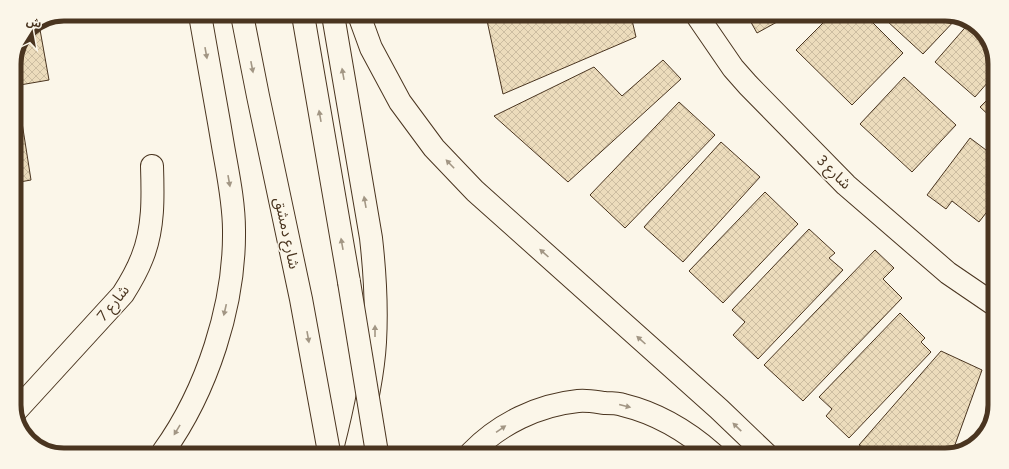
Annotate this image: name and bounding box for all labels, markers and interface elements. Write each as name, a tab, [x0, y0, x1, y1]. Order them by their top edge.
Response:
north arrow	[12, 12, 52, 52]
text: ش	[25, 15, 42, 30]
one-way arrow	[204, 47, 210, 59]
one-way arrow	[249, 61, 255, 73]
one-way arrow	[340, 68, 346, 80]
one-way arrow	[317, 110, 323, 122]
street label: شارع 3	[811, 151, 855, 195]
one-way arrow	[445, 159, 454, 169]
one-way arrow	[227, 175, 233, 187]
street label: شارع دمشق	[268, 196, 303, 271]
one-way arrow	[361, 196, 367, 208]
one-way arrow	[339, 238, 345, 250]
one-way arrow	[539, 248, 549, 258]
street label: شارع 7	[93, 281, 135, 326]
one-way arrow	[222, 304, 228, 316]
one-way arrow	[372, 324, 378, 337]
one-way arrow	[305, 331, 311, 343]
one-way arrow	[636, 336, 646, 345]
one-way arrow	[620, 403, 632, 409]
one-way arrow	[732, 422, 742, 432]
one-way arrow	[173, 424, 180, 436]
one-way arrow	[495, 425, 507, 432]

